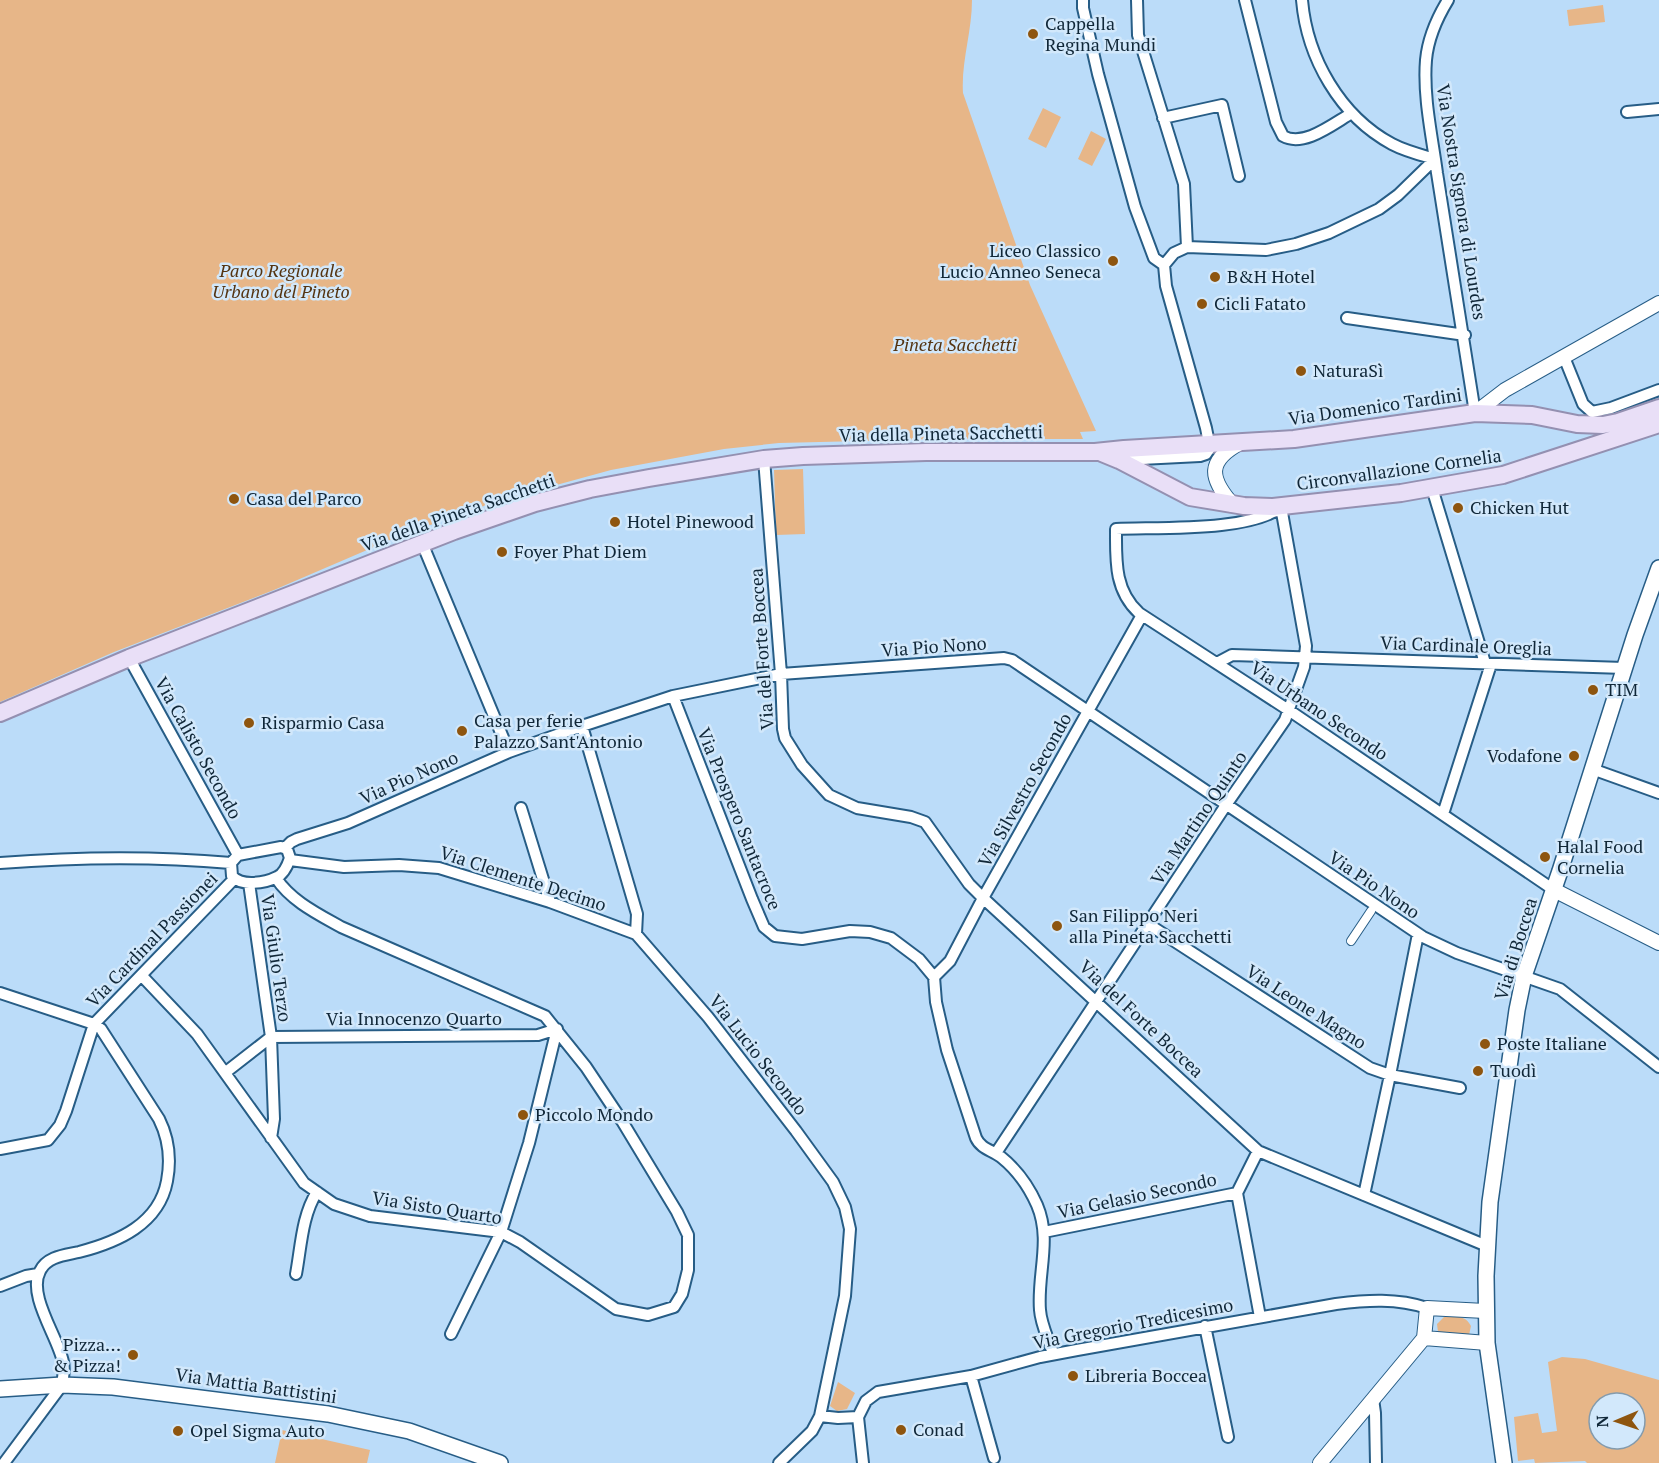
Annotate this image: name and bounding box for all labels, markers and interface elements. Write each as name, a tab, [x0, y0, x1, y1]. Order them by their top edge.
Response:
place label: Cappella Regina Mundi	[1045, 11, 1156, 56]
marker: Cappella Regina Mundi	[1026, 27, 1040, 41]
street label: Via Nostra Signora di Lourdes	[1431, 82, 1492, 321]
place label: Liceo Classico Lucio Anneo Seneca	[940, 238, 1101, 283]
marker: Liceo Classico Lucio Anneo Seneca	[1106, 254, 1120, 268]
park label: Parco Regionale Urbano del Pineto	[212, 258, 350, 303]
place label: B&H Hotel	[1227, 264, 1315, 288]
marker: B&H Hotel	[1208, 270, 1222, 284]
place label: Cicli Fatato	[1214, 291, 1306, 315]
marker: Cicli Fatato	[1195, 297, 1209, 311]
park label: Pineta Sacchetti	[892, 332, 1017, 356]
place label: NaturaSì	[1313, 358, 1383, 382]
marker: NaturaSì	[1294, 364, 1308, 378]
street label: Via Domenico Tardini	[1286, 382, 1463, 430]
street label: Via della Pineta Sacchetti	[839, 419, 1043, 447]
street label: Circonvallazione Cornelia	[1295, 443, 1503, 495]
street label: Via della Pineta Sacchetti	[357, 467, 558, 557]
place label: Casa del Parco	[246, 486, 362, 510]
marker: Casa del Parco	[227, 492, 241, 506]
place label: Chicken Hut	[1470, 495, 1570, 519]
marker: Chicken Hut	[1451, 501, 1465, 515]
place label: Hotel Pinewood	[627, 509, 754, 533]
marker: Hotel Pinewood	[608, 515, 622, 529]
place label: Foyer Phat Diem	[514, 539, 647, 563]
marker: Foyer Phat Diem	[495, 545, 509, 559]
street label: Via del Forte Boccea	[743, 567, 779, 731]
street label: Via Pio Nono	[880, 630, 987, 662]
street label: Via Cardinale Oreglia	[1380, 630, 1552, 660]
street label: Via Urbano Secondo	[1246, 655, 1393, 765]
street label: Via Calisto Secondo	[150, 672, 248, 823]
place label: TIM	[1605, 677, 1638, 701]
marker: TIM	[1586, 683, 1600, 697]
place label: Casa per ferie Palazzo Sant'Antonio	[474, 708, 643, 753]
street label: Via Silvestro Secondo	[972, 708, 1076, 871]
place label: Risparmio Casa	[261, 710, 385, 734]
marker: Risparmio Casa	[242, 716, 256, 730]
marker: Casa per ferie Palazzo Sant'Antonio	[455, 724, 469, 738]
street label: Via Prospero Santacroce	[692, 724, 788, 913]
place label: Vodafone	[1487, 743, 1562, 767]
street label: Via Pio Nono	[356, 745, 462, 809]
street label: Via Martino Quinto	[1145, 746, 1252, 889]
marker: Vodafone	[1567, 749, 1581, 763]
place label: Halal Food Cornelia	[1557, 834, 1643, 879]
street label: Via Clemente Decimo	[437, 840, 610, 916]
street label: Via Pio Nono	[1324, 845, 1425, 924]
marker: Halal Food Cornelia	[1538, 850, 1552, 864]
street label: Via Cardinal Passionei	[80, 866, 222, 1012]
street label: Via Giulio Terzo	[256, 892, 298, 1023]
street label: Via di Boccea	[1488, 894, 1542, 1003]
place label: San Filippo Neri alla Pineta Sacchetti	[1069, 903, 1232, 948]
marker: San Filippo Neri alla Pineta Sacchetti	[1050, 919, 1064, 933]
street label: Via del Forte Boccea	[1074, 954, 1209, 1082]
street label: Via Leone Magno	[1242, 958, 1371, 1054]
street label: Via Lucio Secondo	[704, 989, 813, 1120]
street label: Via Innocenzo Quarto	[326, 1006, 502, 1030]
place label: Poste Italiane	[1497, 1031, 1607, 1055]
marker: Poste Italiane	[1478, 1037, 1492, 1051]
place label: Tuodì	[1490, 1058, 1536, 1082]
marker: Tuodì	[1471, 1064, 1485, 1078]
place label: Piccolo Mondo	[535, 1102, 653, 1126]
marker: Piccolo Mondo	[516, 1108, 530, 1122]
street label: Via Gelasio Secondo	[1055, 1166, 1219, 1224]
street label: Via Sisto Quarto	[370, 1185, 504, 1229]
street label: Via Gregorio Tredicesimo	[1031, 1292, 1235, 1354]
place label: Pizza... & Pizza!	[53, 1332, 121, 1377]
marker: Pizza... & Pizza!	[126, 1348, 140, 1362]
street label: Via Mattia Battistini	[174, 1362, 339, 1408]
place label: Libreria Boccea	[1085, 1363, 1207, 1387]
marker: Libreria Boccea	[1066, 1369, 1080, 1383]
north arrow	[1587, 1391, 1647, 1451]
text: N	[1591, 1415, 1613, 1428]
place label: Conad	[913, 1417, 964, 1441]
place label: Opel Sigma Auto	[190, 1418, 325, 1442]
marker: Conad	[894, 1423, 908, 1437]
marker: Opel Sigma Auto	[171, 1424, 185, 1438]

